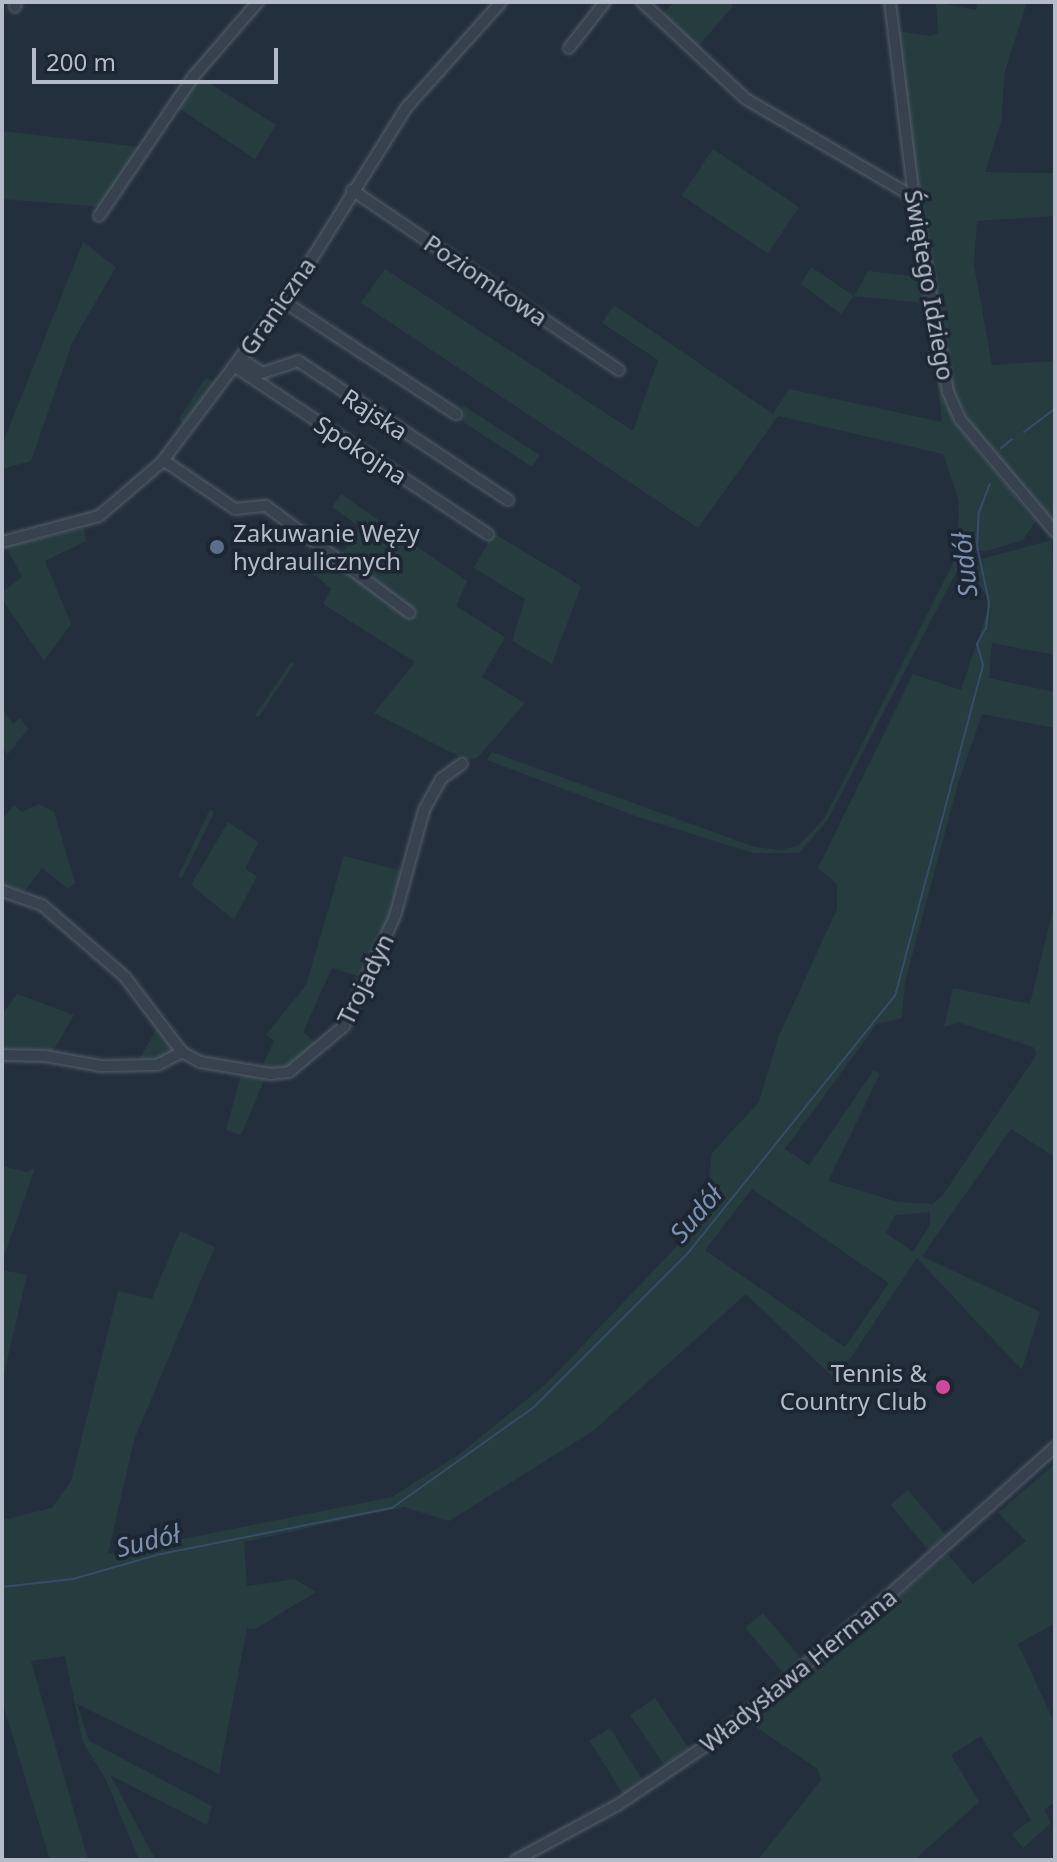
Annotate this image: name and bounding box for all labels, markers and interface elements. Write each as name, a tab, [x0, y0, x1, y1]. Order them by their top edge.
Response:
scale bar	[36, 32, 282, 82]
text: 200 m	[46, 45, 116, 78]
street label: Świętego Idziego	[899, 188, 961, 382]
street label: Poziomkowa	[419, 228, 553, 332]
street label: Graniczna	[233, 252, 321, 360]
street label: Rajska	[337, 382, 413, 446]
street label: Spokojna	[309, 410, 413, 490]
place label: Zakuwanie Węży hydraulicznych	[233, 519, 420, 575]
water label: Sudół	[946, 531, 984, 599]
marker: Zakuwanie Węży hydraulicznych	[208, 538, 226, 556]
street label: Trojadyn	[331, 929, 399, 1029]
water label: Sudół	[663, 1179, 729, 1249]
place label: Tennis & Country Club	[780, 1359, 927, 1415]
marker: Tennis & Country Club	[934, 1378, 952, 1396]
water label: Sudół	[113, 1518, 183, 1564]
street label: Władysława Hermana	[694, 1582, 902, 1758]

